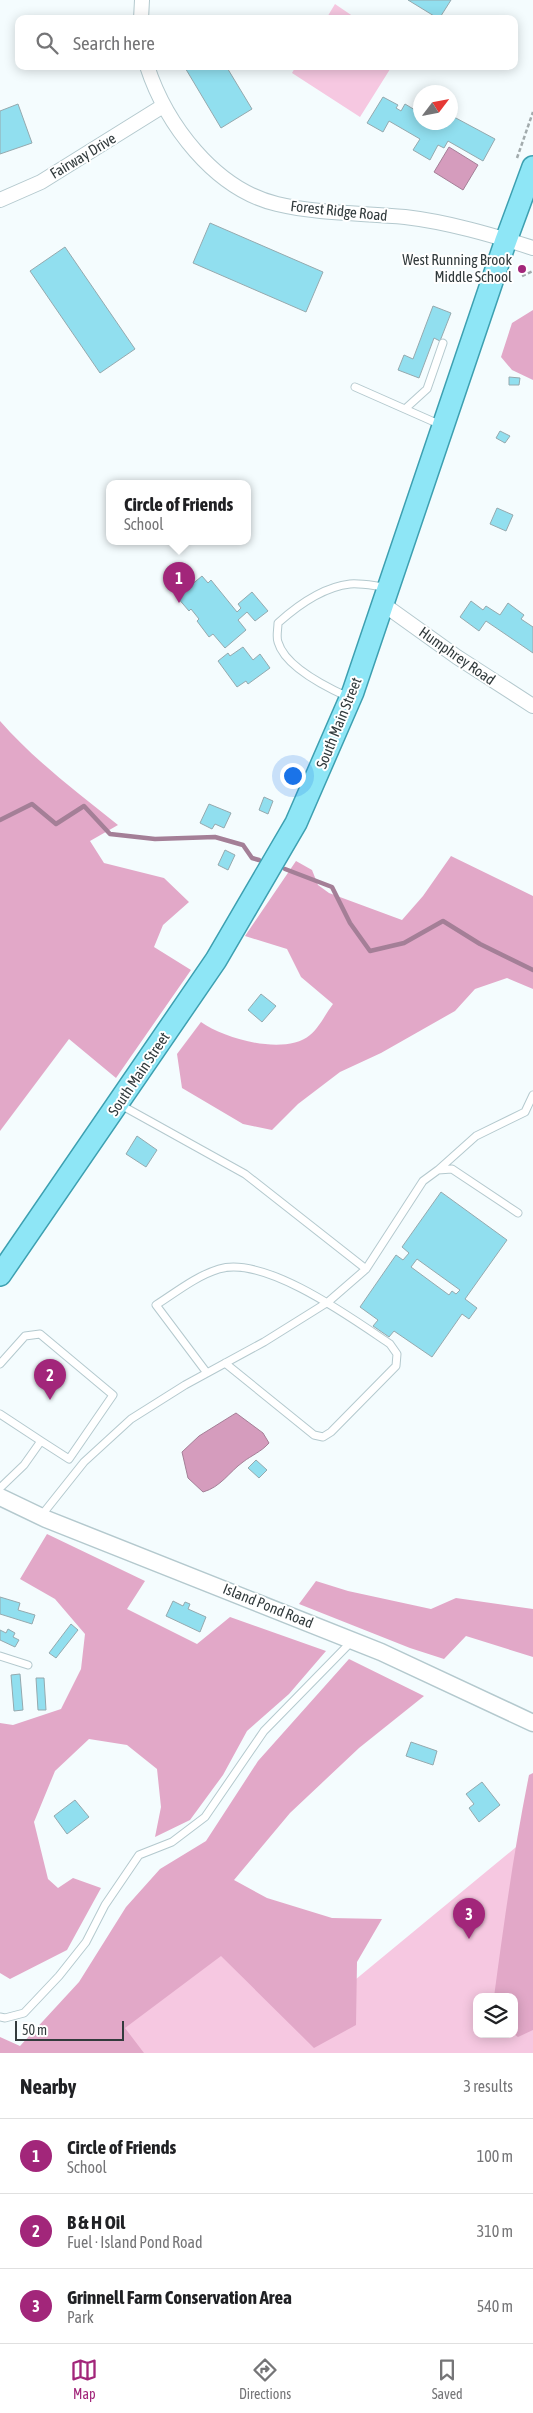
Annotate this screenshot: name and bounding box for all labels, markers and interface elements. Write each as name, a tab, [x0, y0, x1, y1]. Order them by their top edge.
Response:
search box	[15, 15, 518, 70]
icon: search	[33, 29, 61, 57]
text: Search here	[73, 32, 155, 54]
north arrow	[413, 85, 458, 130]
street label: Fairway Drive	[47, 129, 119, 182]
street label: Forest Ridge Road	[290, 197, 388, 224]
place label: West Running Brook Middle School	[402, 251, 512, 285]
marker: West Running Brook Middle School	[516, 263, 528, 275]
popup	[106, 480, 251, 545]
text: Circle of Friends	[124, 493, 233, 515]
text: School	[124, 515, 164, 533]
pin: 1	[163, 562, 195, 603]
street label: Humphrey Road	[416, 623, 499, 688]
street label: South Main Street	[312, 675, 365, 771]
your location	[280, 763, 306, 789]
street label: South Main Street	[104, 1029, 173, 1119]
pin: 2	[34, 1359, 66, 1400]
street label: Island Pond Road	[221, 1580, 316, 1631]
pin: 3	[453, 1898, 485, 1939]
map controls	[473, 1993, 518, 2038]
button: layers	[473, 1993, 518, 2038]
scale bar	[15, 2018, 124, 2041]
text: 50 m	[22, 2022, 47, 2038]
text: Nearby	[20, 2074, 76, 2098]
text: 3 results	[463, 2077, 513, 2095]
text: Circle of Friends	[67, 2136, 176, 2158]
text: 1	[32, 2147, 40, 2165]
text: 100 m	[477, 2147, 513, 2165]
text: School	[67, 2158, 107, 2176]
text: B & H Oil	[67, 2211, 125, 2233]
text: 2	[32, 2222, 40, 2240]
text: 310 m	[477, 2222, 513, 2240]
text: Fuel · Island Pond Road	[67, 2233, 203, 2251]
text: Grinnell Farm Conservation Area	[67, 2286, 292, 2308]
text: 3	[32, 2297, 40, 2315]
text: 540 m	[477, 2297, 513, 2315]
text: Park	[67, 2308, 94, 2326]
tab: Map	[70, 2356, 98, 2402]
tab: Directions	[239, 2356, 291, 2402]
tab: Saved	[432, 2356, 463, 2402]

